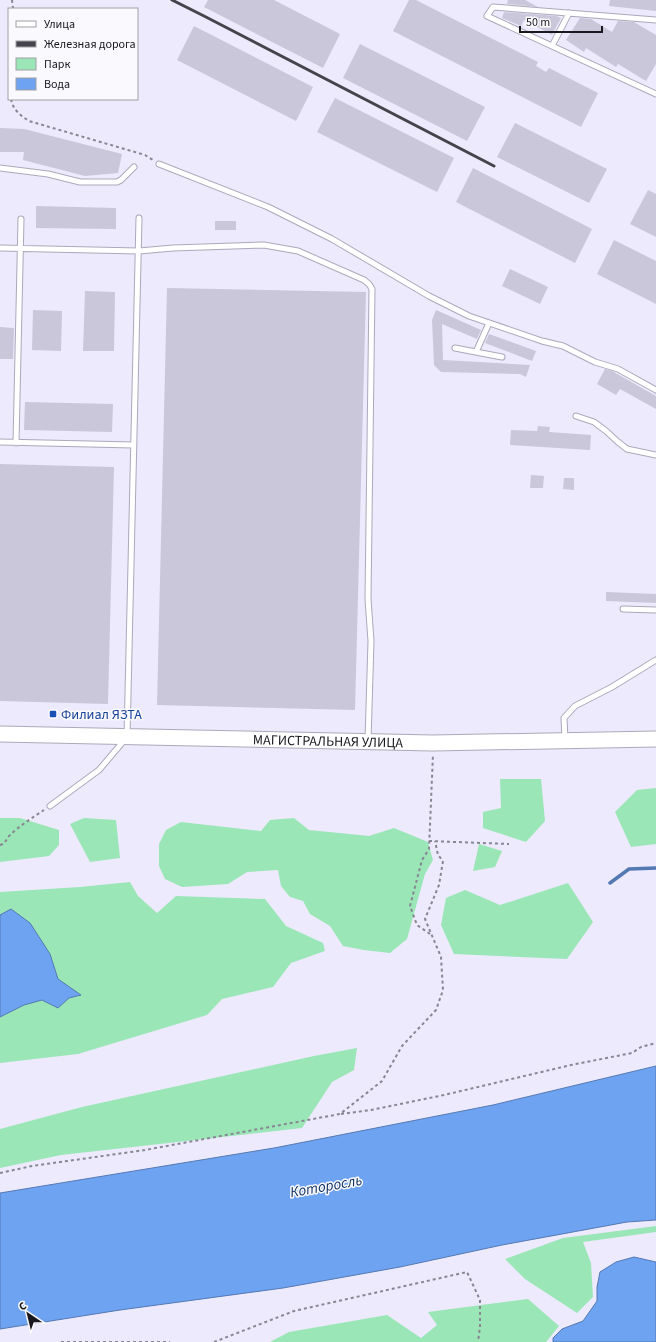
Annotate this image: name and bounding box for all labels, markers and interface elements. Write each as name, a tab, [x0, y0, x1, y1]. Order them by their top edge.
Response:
legend	[8, 8, 138, 100]
scale bar	[520, 8, 602, 34]
text: 50 m	[526, 14, 550, 31]
text: Улица	[44, 16, 75, 33]
text: Железная дорога	[44, 36, 136, 53]
text: Парк	[44, 56, 70, 73]
text: Вода	[44, 76, 70, 93]
place label: Филиал ЯЗТА	[61, 705, 142, 725]
marker: Филиал ЯЗТА	[48, 709, 58, 719]
street label: МАГИСТРАЛЬНАЯ УЛИЦА	[253, 730, 403, 753]
water label: Которосль	[288, 1170, 364, 1203]
north arrow	[8, 1294, 48, 1334]
text: С	[16, 1298, 30, 1314]

